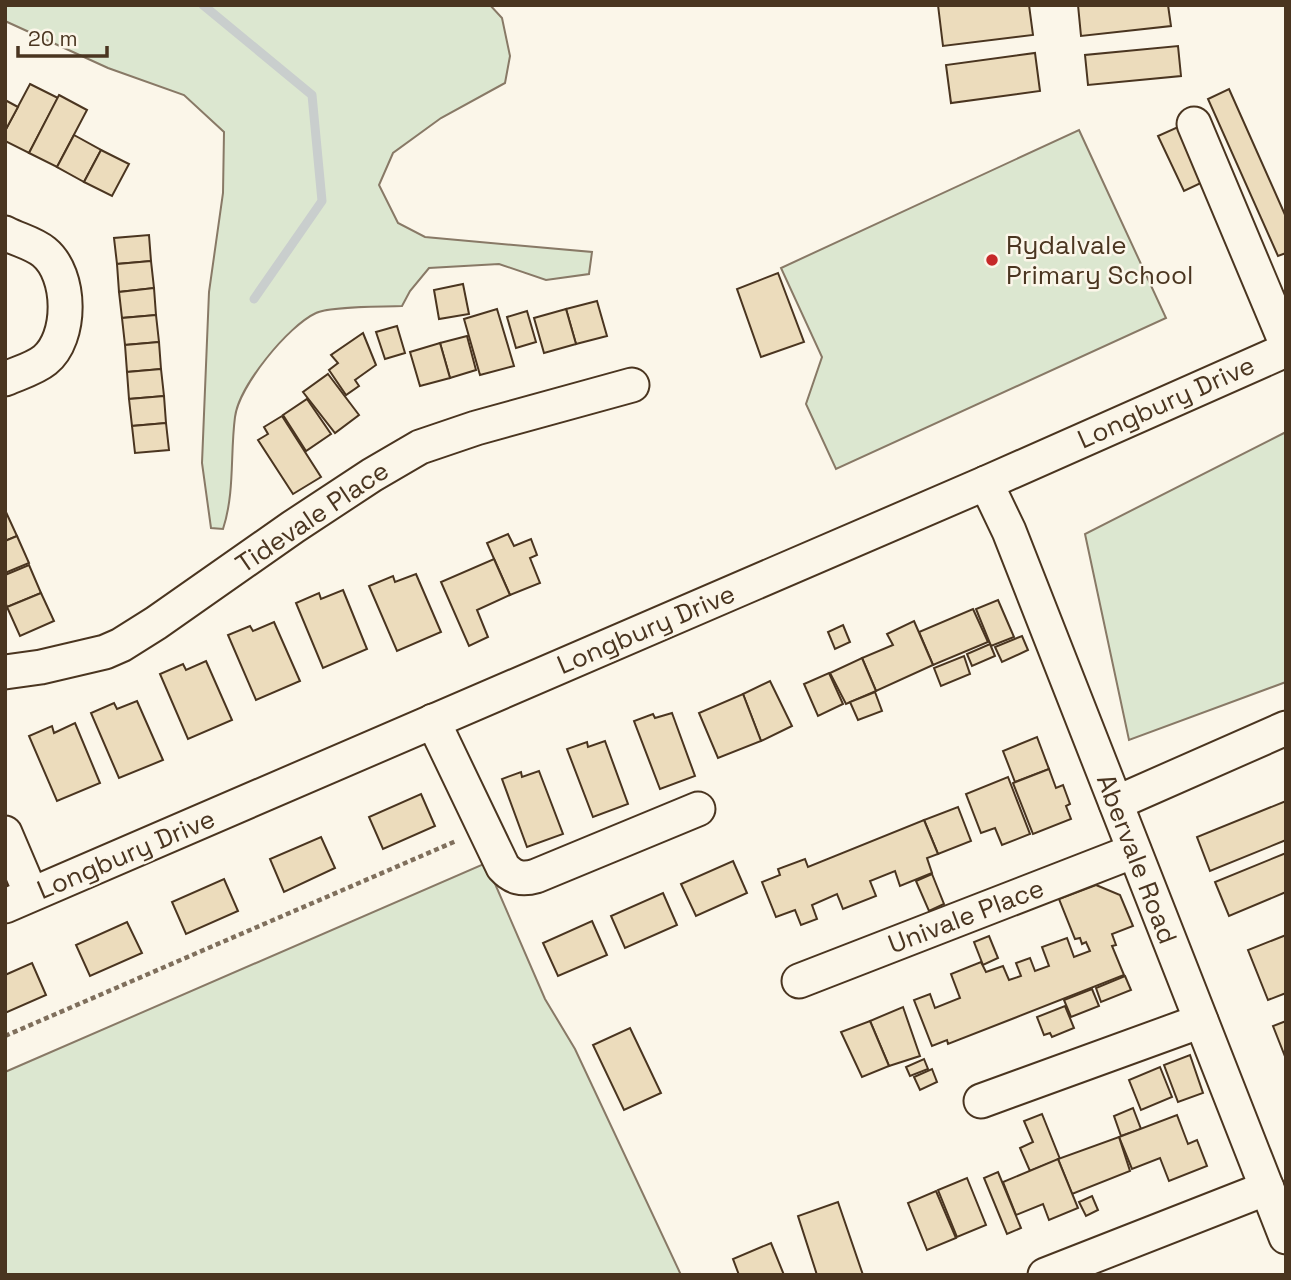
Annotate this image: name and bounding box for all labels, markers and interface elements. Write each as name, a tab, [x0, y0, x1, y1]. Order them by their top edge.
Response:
scale bar	[18, 14, 107, 58]
text: 20 m	[28, 25, 78, 52]
place label: Rydalvale Primary School	[1006, 228, 1193, 292]
marker: Rydalvale Primary School	[984, 252, 1000, 268]
street label: Longbury Drive	[1072, 348, 1260, 456]
street label: Tidevale Place	[229, 453, 395, 581]
street label: Longbury Drive	[552, 576, 740, 682]
street label: Abervale Road	[1089, 769, 1185, 949]
street label: Longbury Drive	[32, 801, 220, 907]
street label: Univale Place	[883, 871, 1049, 961]

